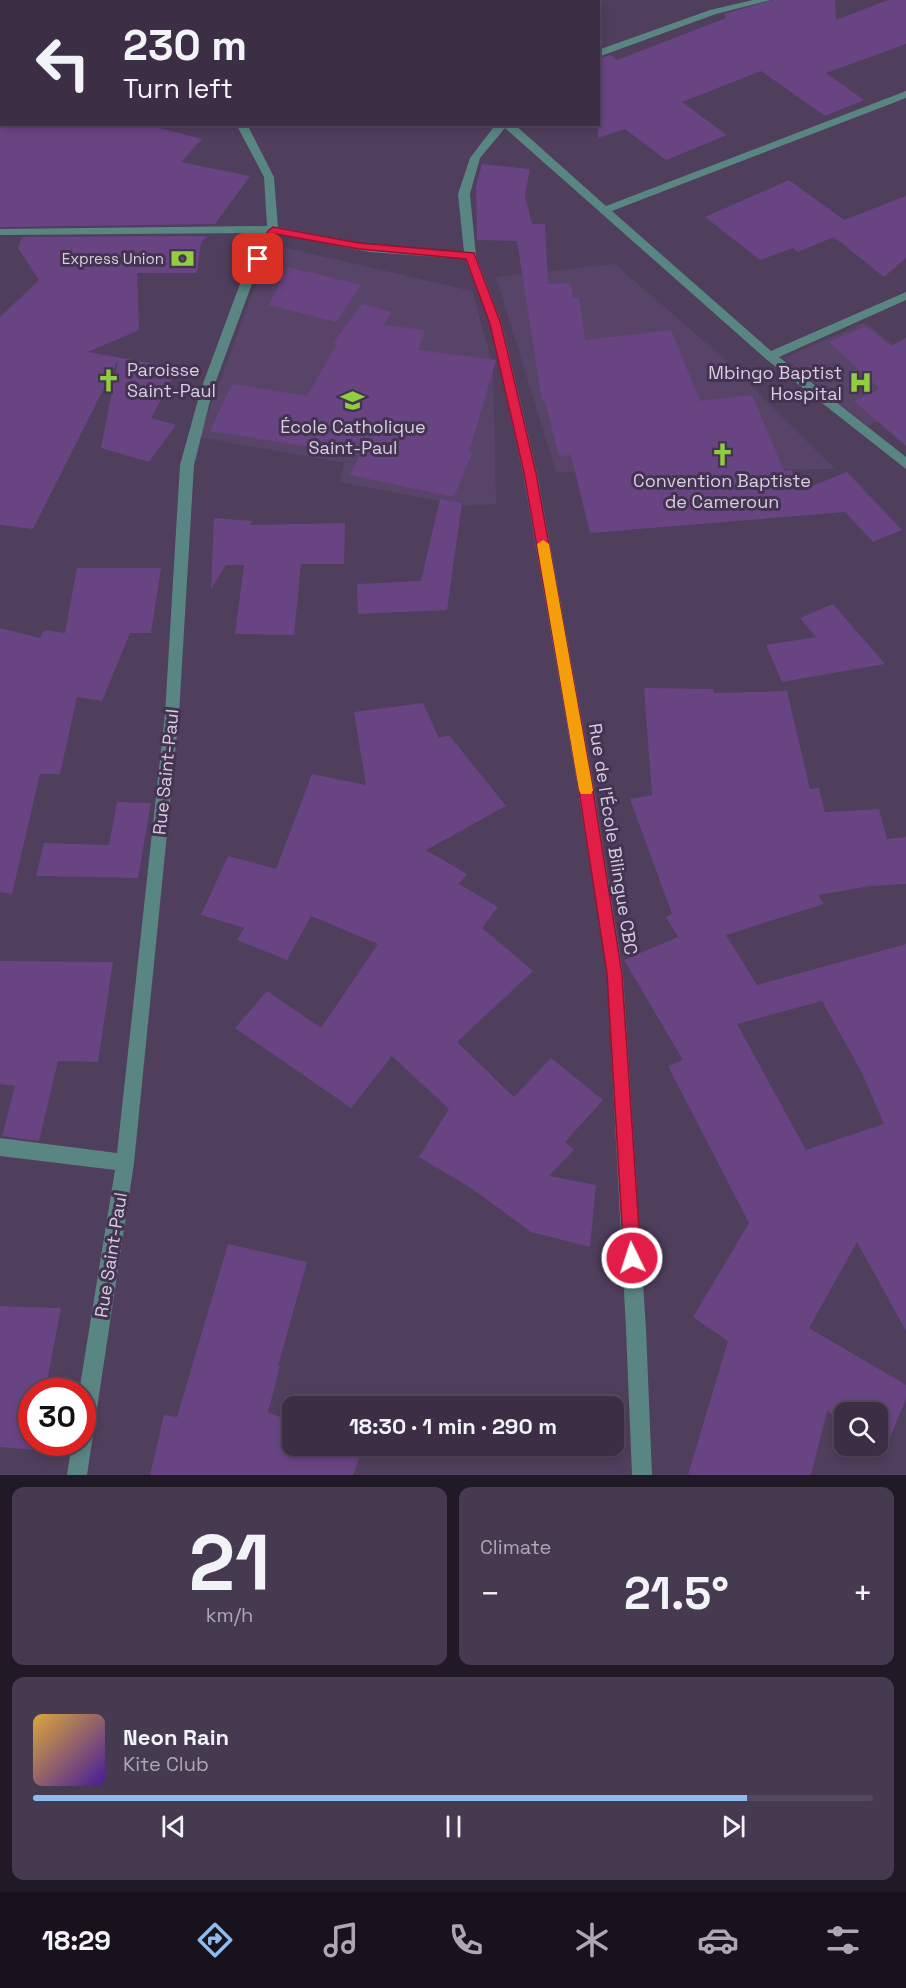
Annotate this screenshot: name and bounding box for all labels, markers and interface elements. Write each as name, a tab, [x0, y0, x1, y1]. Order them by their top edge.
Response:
text: 230 m	[123, 19, 247, 72]
icon: left	[24, 24, 102, 102]
text: Turn left	[123, 71, 233, 106]
pin	[232, 233, 283, 284]
icon: arrive	[241, 242, 274, 275]
bank icon: Express Union	[169, 246, 195, 272]
place label: Express Union	[62, 249, 164, 268]
place label: Paroisse Saint-Paul	[127, 358, 216, 402]
place label: Mbingo Baptist Hospital	[708, 361, 842, 405]
church icon: Paroisse Saint-Paul	[96, 367, 122, 393]
hospital icon: Mbingo Baptist Hospital	[847, 370, 873, 396]
school or university icon: École Catholique Saint-Paul	[340, 388, 366, 414]
place label: École Catholique Saint-Paul	[280, 415, 426, 459]
church icon: Convention Baptiste de Cameroun	[709, 442, 735, 468]
place label: Convention Baptiste de Cameroun	[633, 469, 811, 513]
street label: Rue Saint-Paul	[147, 708, 184, 836]
street label: Rue de l'École Bilingue CBC	[584, 721, 643, 956]
street label: Rue Saint-Paul	[89, 1191, 132, 1319]
position arrow	[600, 1226, 664, 1290]
speed limit sign: 30	[18, 1378, 96, 1456]
map controls	[834, 1402, 888, 1456]
button: search	[834, 1402, 888, 1456]
text: 18:30 · 1 min · 290 m	[349, 1412, 557, 1440]
text: 21	[189, 1513, 270, 1613]
text: Climate	[480, 1534, 551, 1560]
text: 21.5°	[624, 1565, 729, 1622]
text: −	[480, 1573, 500, 1615]
text: +	[853, 1573, 873, 1615]
text: km/h	[206, 1602, 253, 1628]
text: Neon Rain	[123, 1723, 229, 1751]
text: Kite Club	[123, 1751, 209, 1777]
icon: previous	[157, 1810, 190, 1843]
icon: pause	[437, 1810, 470, 1843]
icon: next	[717, 1810, 750, 1843]
icon: directions	[194, 1919, 236, 1961]
icon: music	[320, 1919, 362, 1961]
icon: phone	[445, 1919, 487, 1961]
icon: climate	[571, 1919, 613, 1961]
icon: car	[697, 1919, 739, 1961]
icon: filters	[822, 1919, 864, 1961]
text: 18:29	[42, 1923, 111, 1958]

